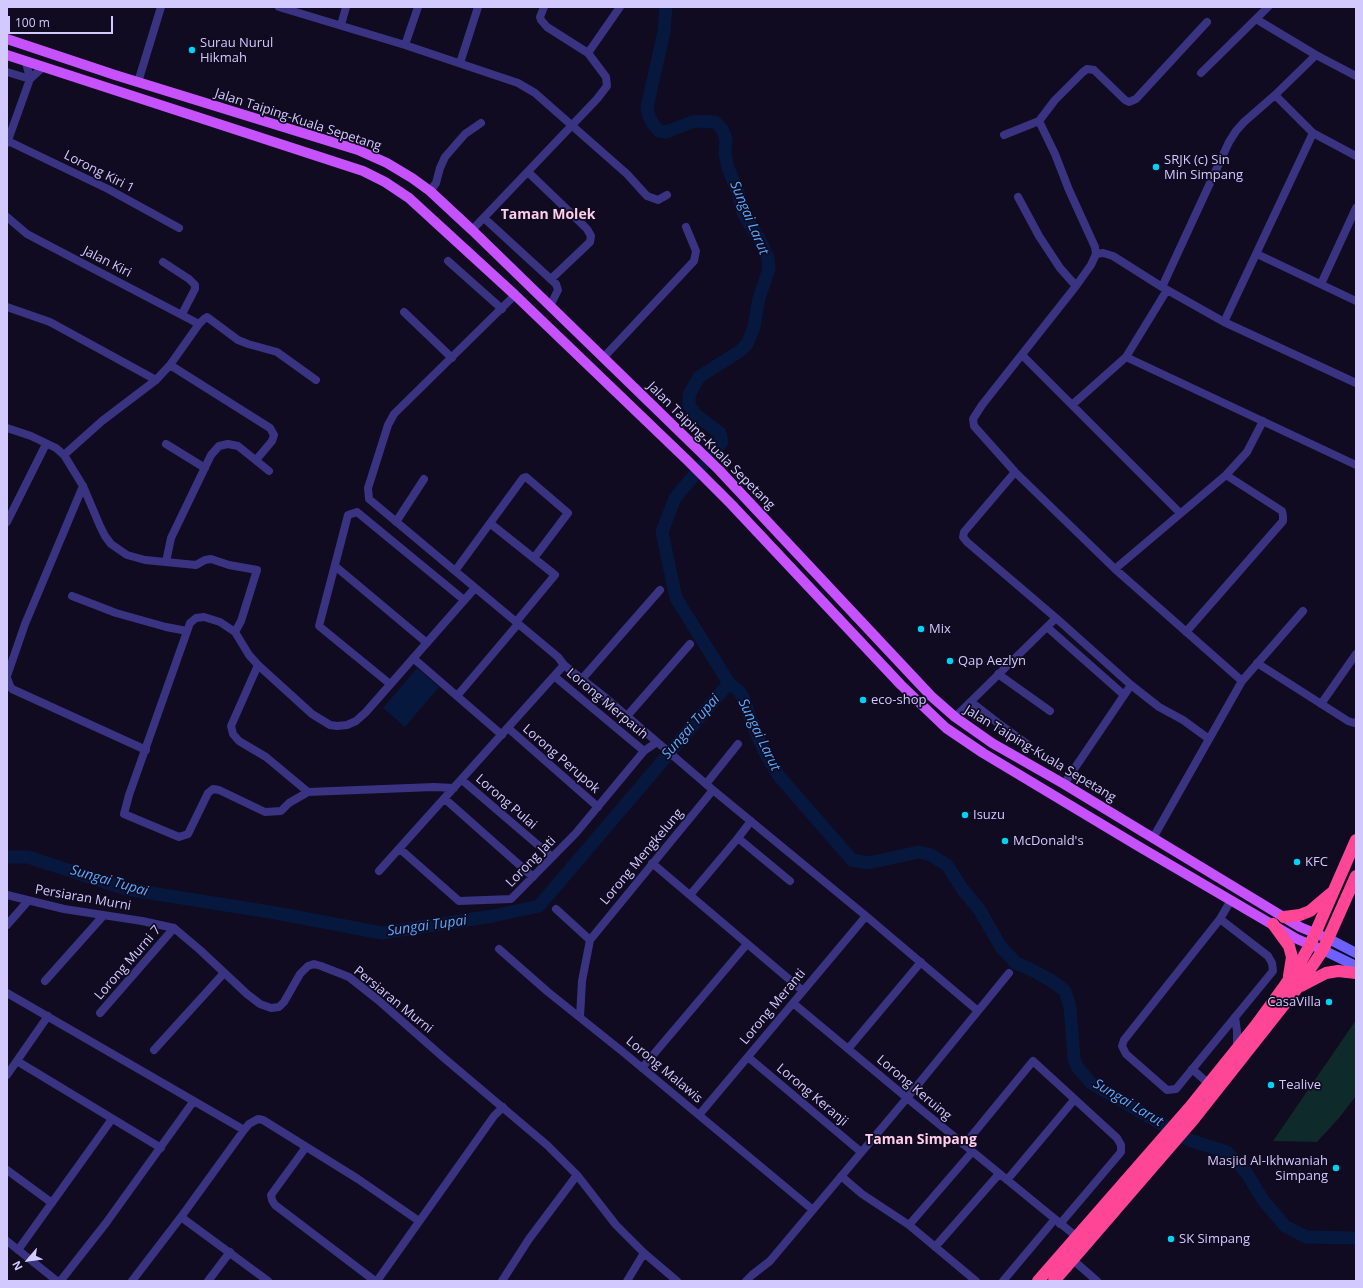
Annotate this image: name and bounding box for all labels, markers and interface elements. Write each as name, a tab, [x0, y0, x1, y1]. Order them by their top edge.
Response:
scale bar	[10, 8, 115, 34]
text: 100 m	[15, 14, 50, 31]
place label: Surau Nurul Hikmah	[200, 35, 273, 66]
marker: Surau Nurul Hikmah	[187, 45, 197, 55]
street label: Jalan Taiping-Kuala Sepetang	[213, 86, 383, 154]
street label: Lorong Kiri 1	[61, 148, 137, 196]
place label: SRJK (c) Sin Min Simpang	[1164, 152, 1243, 183]
marker: SRJK (c) Sin Min Simpang	[1151, 162, 1161, 172]
water label: Sungai Larut	[726, 179, 772, 257]
district label: Taman Molek	[501, 207, 595, 223]
street label: Jalan Kiri	[80, 243, 134, 281]
street label: Jalan Taiping-Kuala Sepetang	[644, 379, 778, 513]
place label: Mix	[929, 621, 951, 637]
marker: Mix	[916, 624, 926, 634]
place label: Qap Aezlyn	[958, 653, 1026, 669]
marker: Qap Aezlyn	[945, 656, 955, 666]
street label: Lorong Merpauh	[563, 665, 651, 743]
water label: Sungai Tupai	[658, 691, 724, 763]
place label: eco-shop	[871, 692, 926, 708]
marker: eco-shop	[858, 695, 868, 705]
water label: Sungai Larut	[734, 696, 784, 774]
street label: Jalan Taiping-Kuala Sepetang	[961, 702, 1119, 806]
street label: Lorong Perupok	[519, 721, 603, 797]
street label: Lorong Pulai	[472, 771, 540, 833]
street label: Lorong Mengkelung	[597, 806, 687, 908]
place label: Isuzu	[973, 807, 1005, 823]
marker: Isuzu	[960, 810, 970, 820]
street label: Lorong Jati	[503, 833, 559, 891]
place label: McDonald's	[1013, 833, 1084, 849]
marker: McDonald's	[1000, 836, 1010, 846]
place label: KFC	[1305, 854, 1328, 870]
marker: KFC	[1292, 857, 1302, 867]
water label: Sungai Tupai	[68, 862, 150, 900]
street label: Persiaran Murni	[34, 882, 132, 914]
water label: Sungai Tupai	[386, 912, 468, 940]
street label: Lorong Murni 7	[92, 923, 164, 1003]
street label: Persiaran Murni	[350, 963, 436, 1037]
street label: Lorong Meranti	[737, 966, 809, 1048]
place label: CasaVilla	[1267, 994, 1321, 1010]
marker: CasaVilla	[1324, 997, 1334, 1007]
street label: Lorong Malawis	[623, 1033, 705, 1107]
street label: Lorong Keruing	[873, 1052, 955, 1124]
street label: Lorong Keranji	[773, 1061, 851, 1129]
water label: Sungai Larut	[1090, 1076, 1166, 1130]
place label: Tealive	[1279, 1077, 1321, 1093]
marker: Tealive	[1266, 1080, 1276, 1090]
district label: Taman Simpang	[865, 1132, 977, 1148]
place label: Masjid Al-Ikhwaniah Simpang	[1207, 1153, 1328, 1184]
marker: Masjid Al-Ikhwaniah Simpang	[1331, 1163, 1341, 1173]
place label: SK Simpang	[1179, 1231, 1250, 1247]
marker: SK Simpang	[1166, 1234, 1176, 1244]
north arrow	[8, 1240, 48, 1280]
text: N	[8, 1258, 26, 1273]

